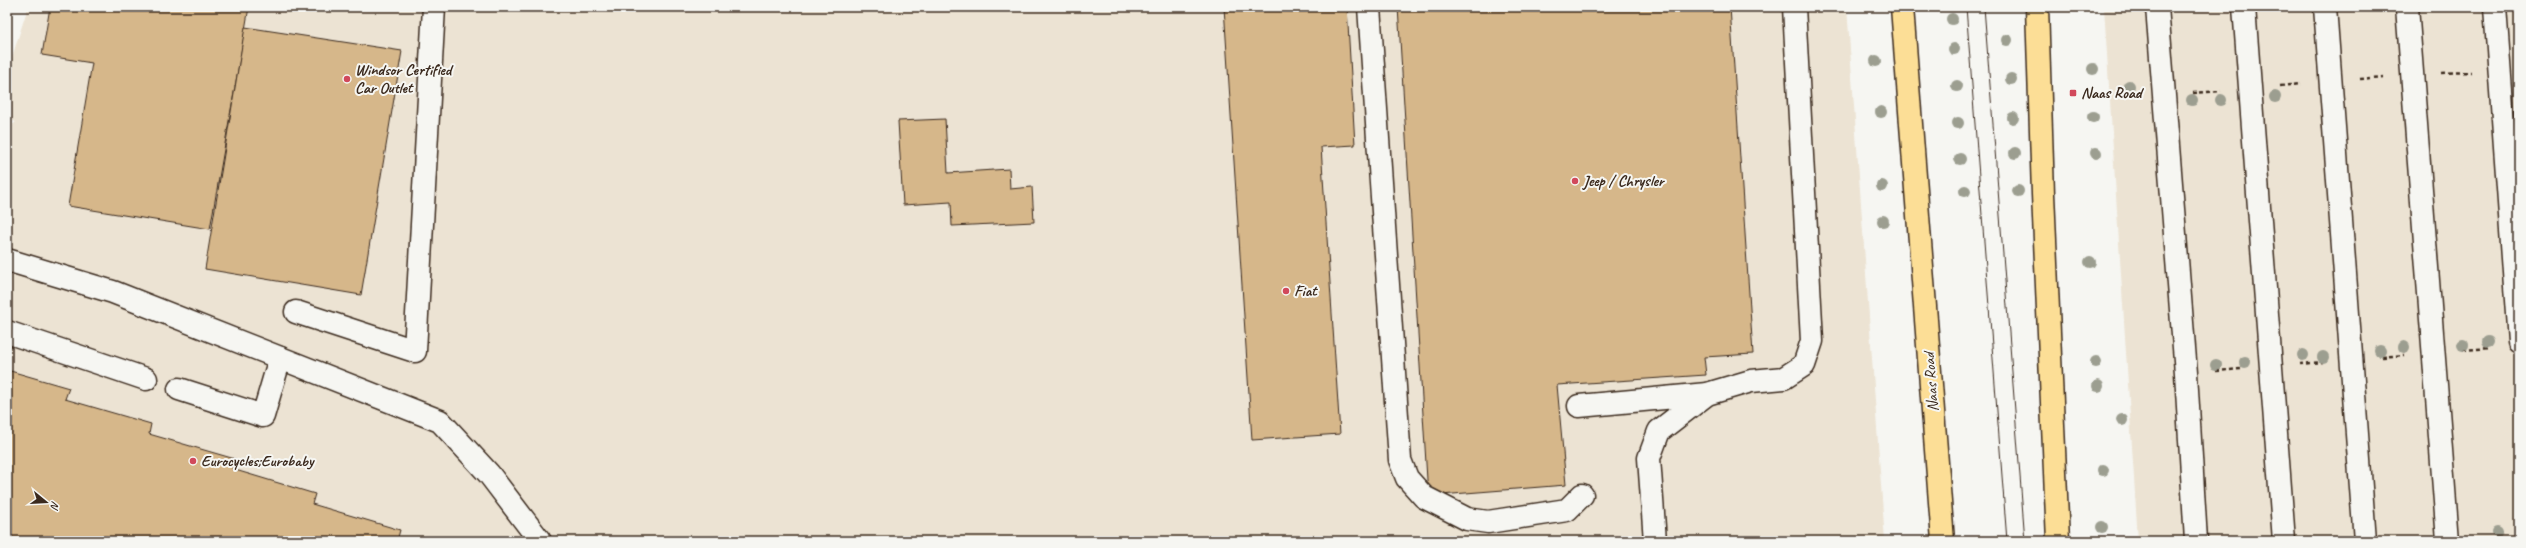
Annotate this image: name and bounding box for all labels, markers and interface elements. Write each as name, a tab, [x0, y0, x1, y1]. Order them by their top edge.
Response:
place label: Windsor Certified Car Outlet	[355, 60, 454, 98]
marker: Windsor Certified Car Outlet	[342, 74, 352, 84]
place label: Naas Road	[2081, 83, 2144, 103]
marker: Naas Road	[2068, 88, 2078, 98]
place label: Jeep / Chrysler	[1582, 171, 1666, 191]
marker: Jeep / Chrysler	[1570, 176, 1580, 186]
place label: Fiat	[1294, 281, 1318, 301]
marker: Fiat	[1281, 286, 1291, 296]
street label: Naas Road	[1919, 349, 1943, 412]
place label: Eurocycles;Eurobaby	[201, 451, 315, 471]
marker: Eurocycles;Eurobaby	[188, 456, 198, 466]
north arrow	[26, 482, 66, 522]
text: N	[47, 500, 63, 513]

